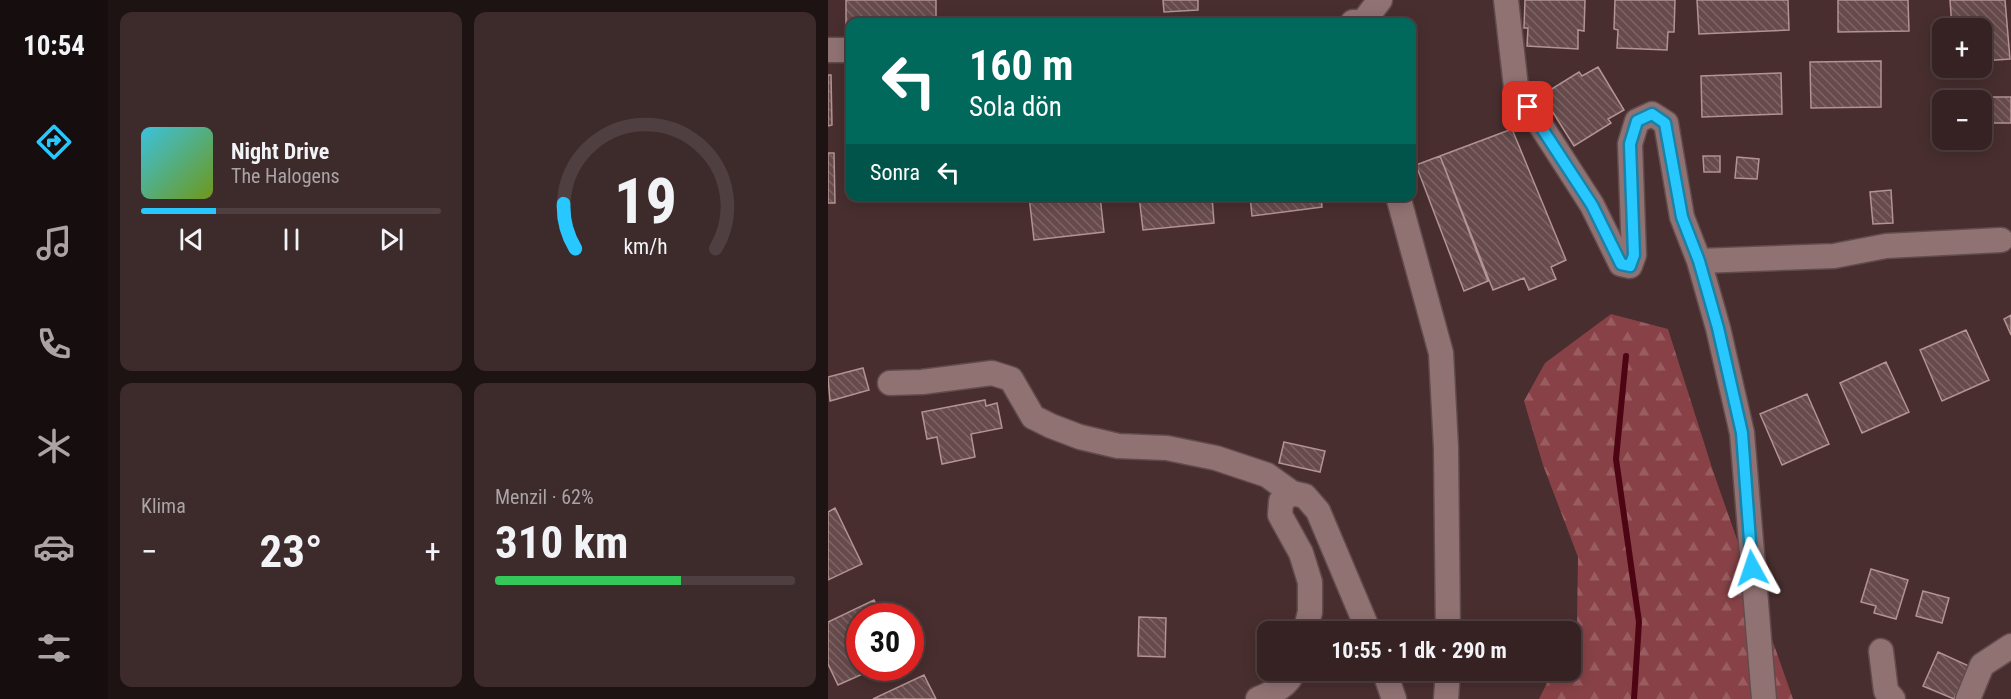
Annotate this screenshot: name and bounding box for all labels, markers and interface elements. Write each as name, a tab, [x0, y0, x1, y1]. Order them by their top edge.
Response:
map controls	[1932, 18, 1992, 150]
button: +	[1932, 18, 1992, 78]
text: 10:54	[23, 30, 85, 62]
text: 160 m	[969, 41, 1074, 90]
icon: left	[870, 42, 948, 120]
pin	[1502, 81, 1553, 132]
icon: arrive	[1511, 90, 1544, 123]
button: −	[1932, 90, 1992, 150]
text: Sola dön	[969, 91, 1062, 123]
icon: directions	[33, 121, 75, 163]
text: Night Drive	[231, 139, 329, 164]
icon: left	[932, 156, 965, 189]
text: Sonra	[870, 160, 920, 185]
text: The Halogens	[231, 164, 340, 188]
text: 19	[613, 165, 677, 238]
icon: music	[33, 222, 75, 264]
icon: previous	[175, 223, 208, 256]
icon: pause	[275, 223, 308, 256]
icon: next	[375, 223, 408, 256]
text: km/h	[623, 234, 667, 259]
icon: phone	[33, 323, 75, 365]
icon: climate	[33, 425, 75, 467]
text: Menzil · 62%	[495, 485, 594, 509]
text: Klima	[141, 494, 186, 518]
text: 310 km	[495, 516, 628, 569]
text: 23°	[260, 525, 323, 578]
icon: car	[33, 526, 75, 568]
text: −	[141, 532, 158, 571]
text: +	[425, 532, 441, 571]
position arrow	[1720, 536, 1784, 600]
speed limit sign: 30	[846, 603, 924, 681]
icon: filters	[33, 627, 75, 669]
text: 10:55 · 1 dk · 290 m	[1331, 638, 1507, 663]

